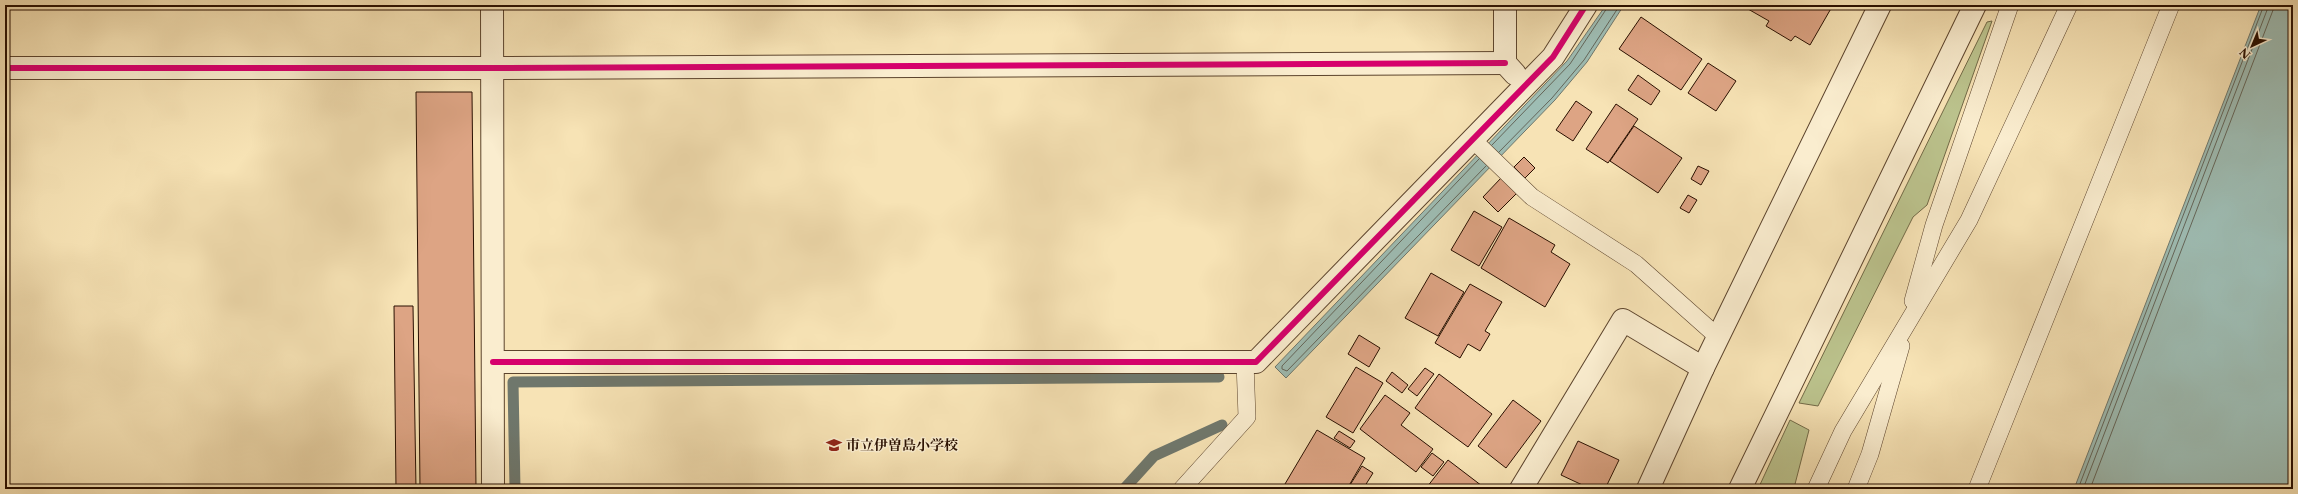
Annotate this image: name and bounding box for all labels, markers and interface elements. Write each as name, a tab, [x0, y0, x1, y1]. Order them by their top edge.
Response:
north arrow	[2232, 26, 2272, 66]
text: N	[2236, 45, 2253, 62]
school or university icon: 市立伊曽島小学校	[825, 436, 843, 454]
place label: 市立伊曽島小学校	[846, 436, 958, 454]

